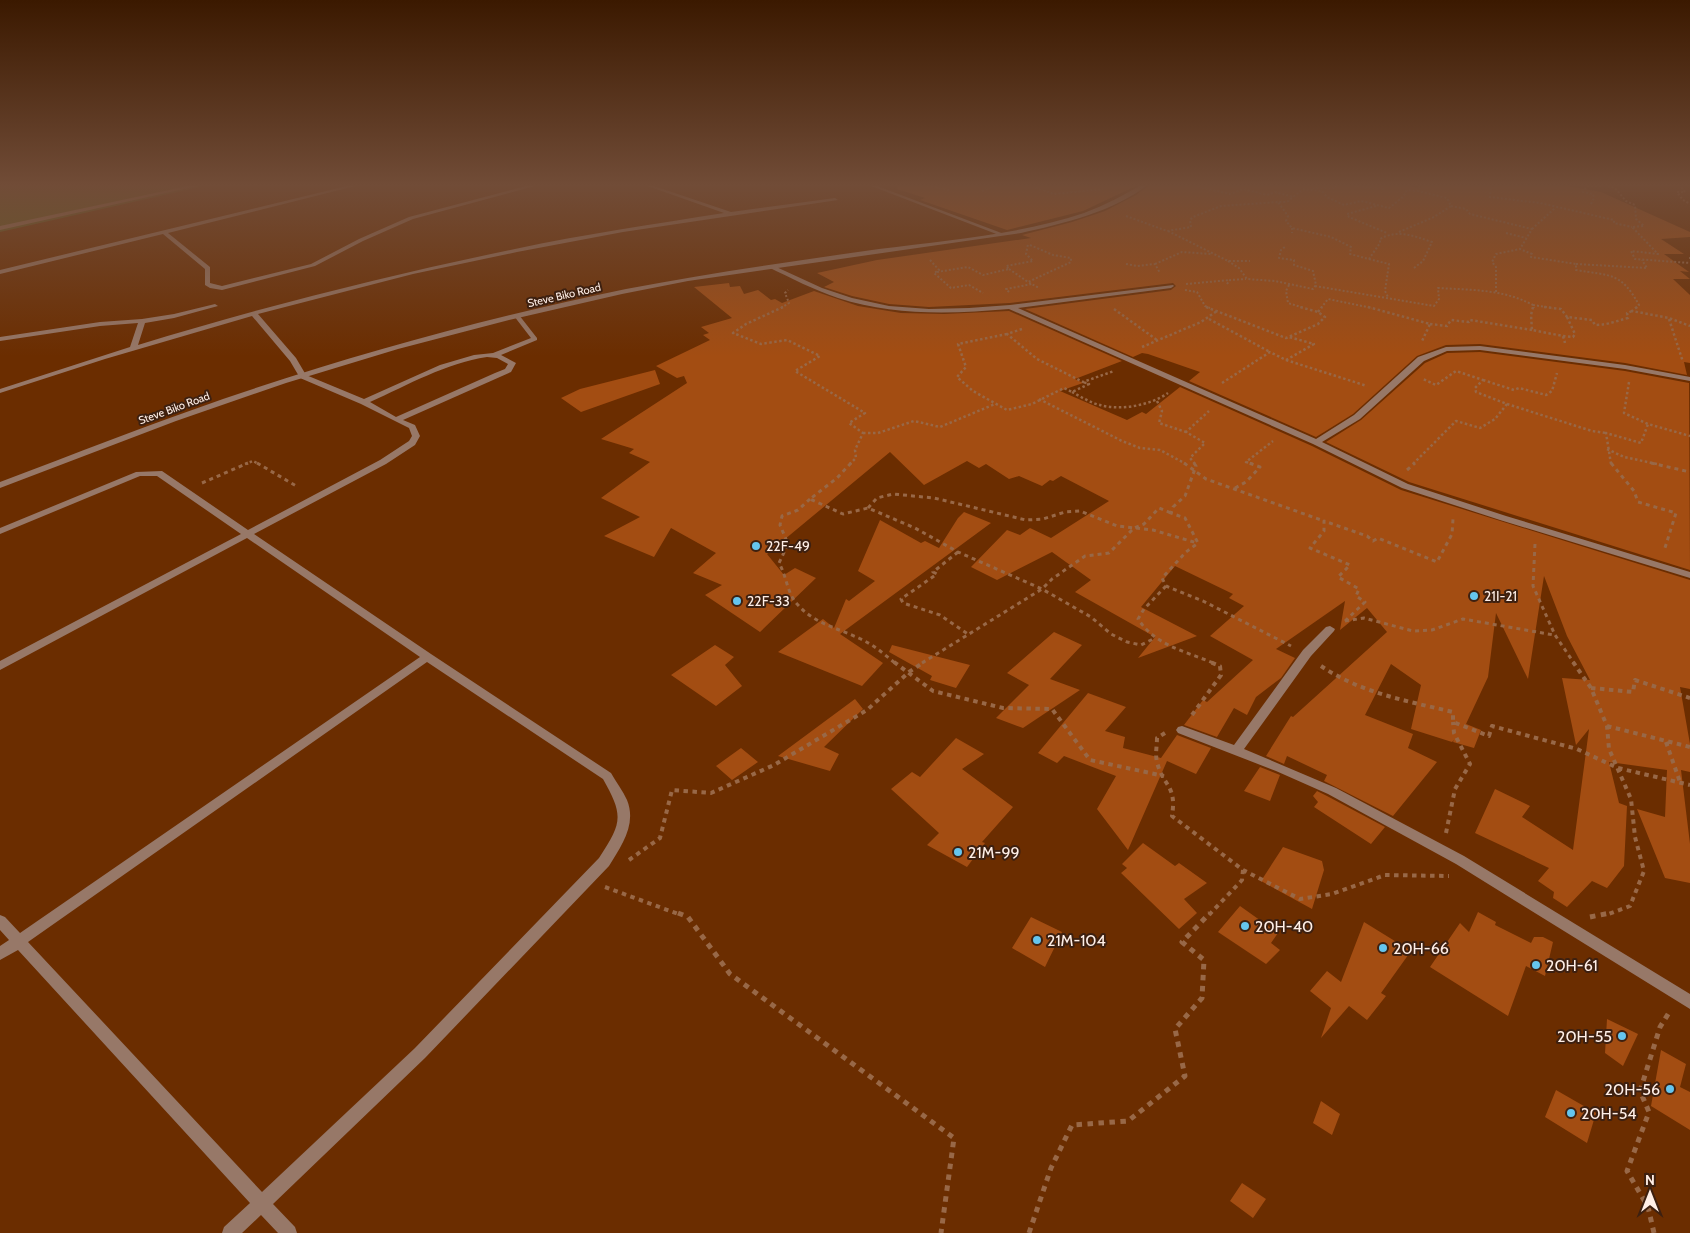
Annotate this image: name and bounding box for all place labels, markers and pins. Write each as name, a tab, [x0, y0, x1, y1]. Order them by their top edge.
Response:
place label: 22F-49	[766, 537, 810, 555]
marker: 22F-49	[750, 540, 762, 552]
place label: 21I-21	[1484, 587, 1517, 605]
marker: 21I-21	[1468, 590, 1480, 602]
place label: 22F-33	[747, 592, 790, 610]
marker: 22F-33	[731, 595, 743, 607]
place label: 21M-99	[968, 843, 1020, 862]
marker: 21M-99	[952, 846, 964, 858]
place label: 20H-40	[1255, 917, 1313, 936]
marker: 20H-40	[1239, 920, 1251, 932]
place label: 21M-104	[1047, 931, 1106, 950]
marker: 21M-104	[1031, 934, 1043, 946]
place label: 20H-66	[1393, 939, 1449, 958]
marker: 20H-66	[1377, 942, 1389, 954]
place label: 20H-61	[1546, 956, 1598, 975]
marker: 20H-61	[1530, 959, 1542, 971]
place label: 20H-55	[1557, 1027, 1612, 1046]
marker: 20H-55	[1616, 1030, 1628, 1042]
place label: 20H-56	[1605, 1080, 1660, 1099]
marker: 20H-56	[1664, 1083, 1676, 1095]
place label: 20H-54	[1581, 1104, 1637, 1123]
marker: 20H-54	[1565, 1107, 1577, 1119]

